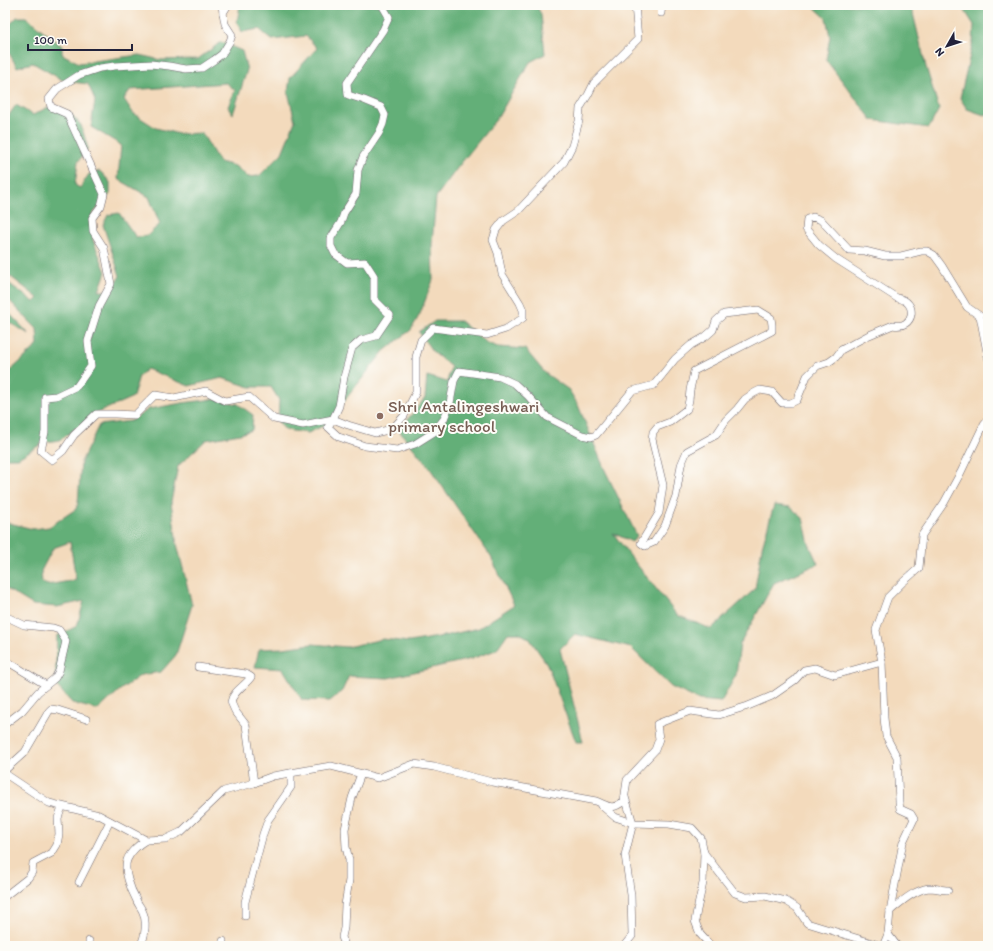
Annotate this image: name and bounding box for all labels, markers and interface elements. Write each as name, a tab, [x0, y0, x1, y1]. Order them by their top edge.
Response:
scale bar	[28, 26, 132, 52]
north arrow	[927, 26, 967, 66]
text: 100 m	[34, 33, 67, 47]
text: N	[932, 45, 947, 59]
place label: Shri Antalingeshwari primary school	[388, 396, 539, 436]
marker: Shri Antalingeshwari primary school	[375, 411, 385, 421]

